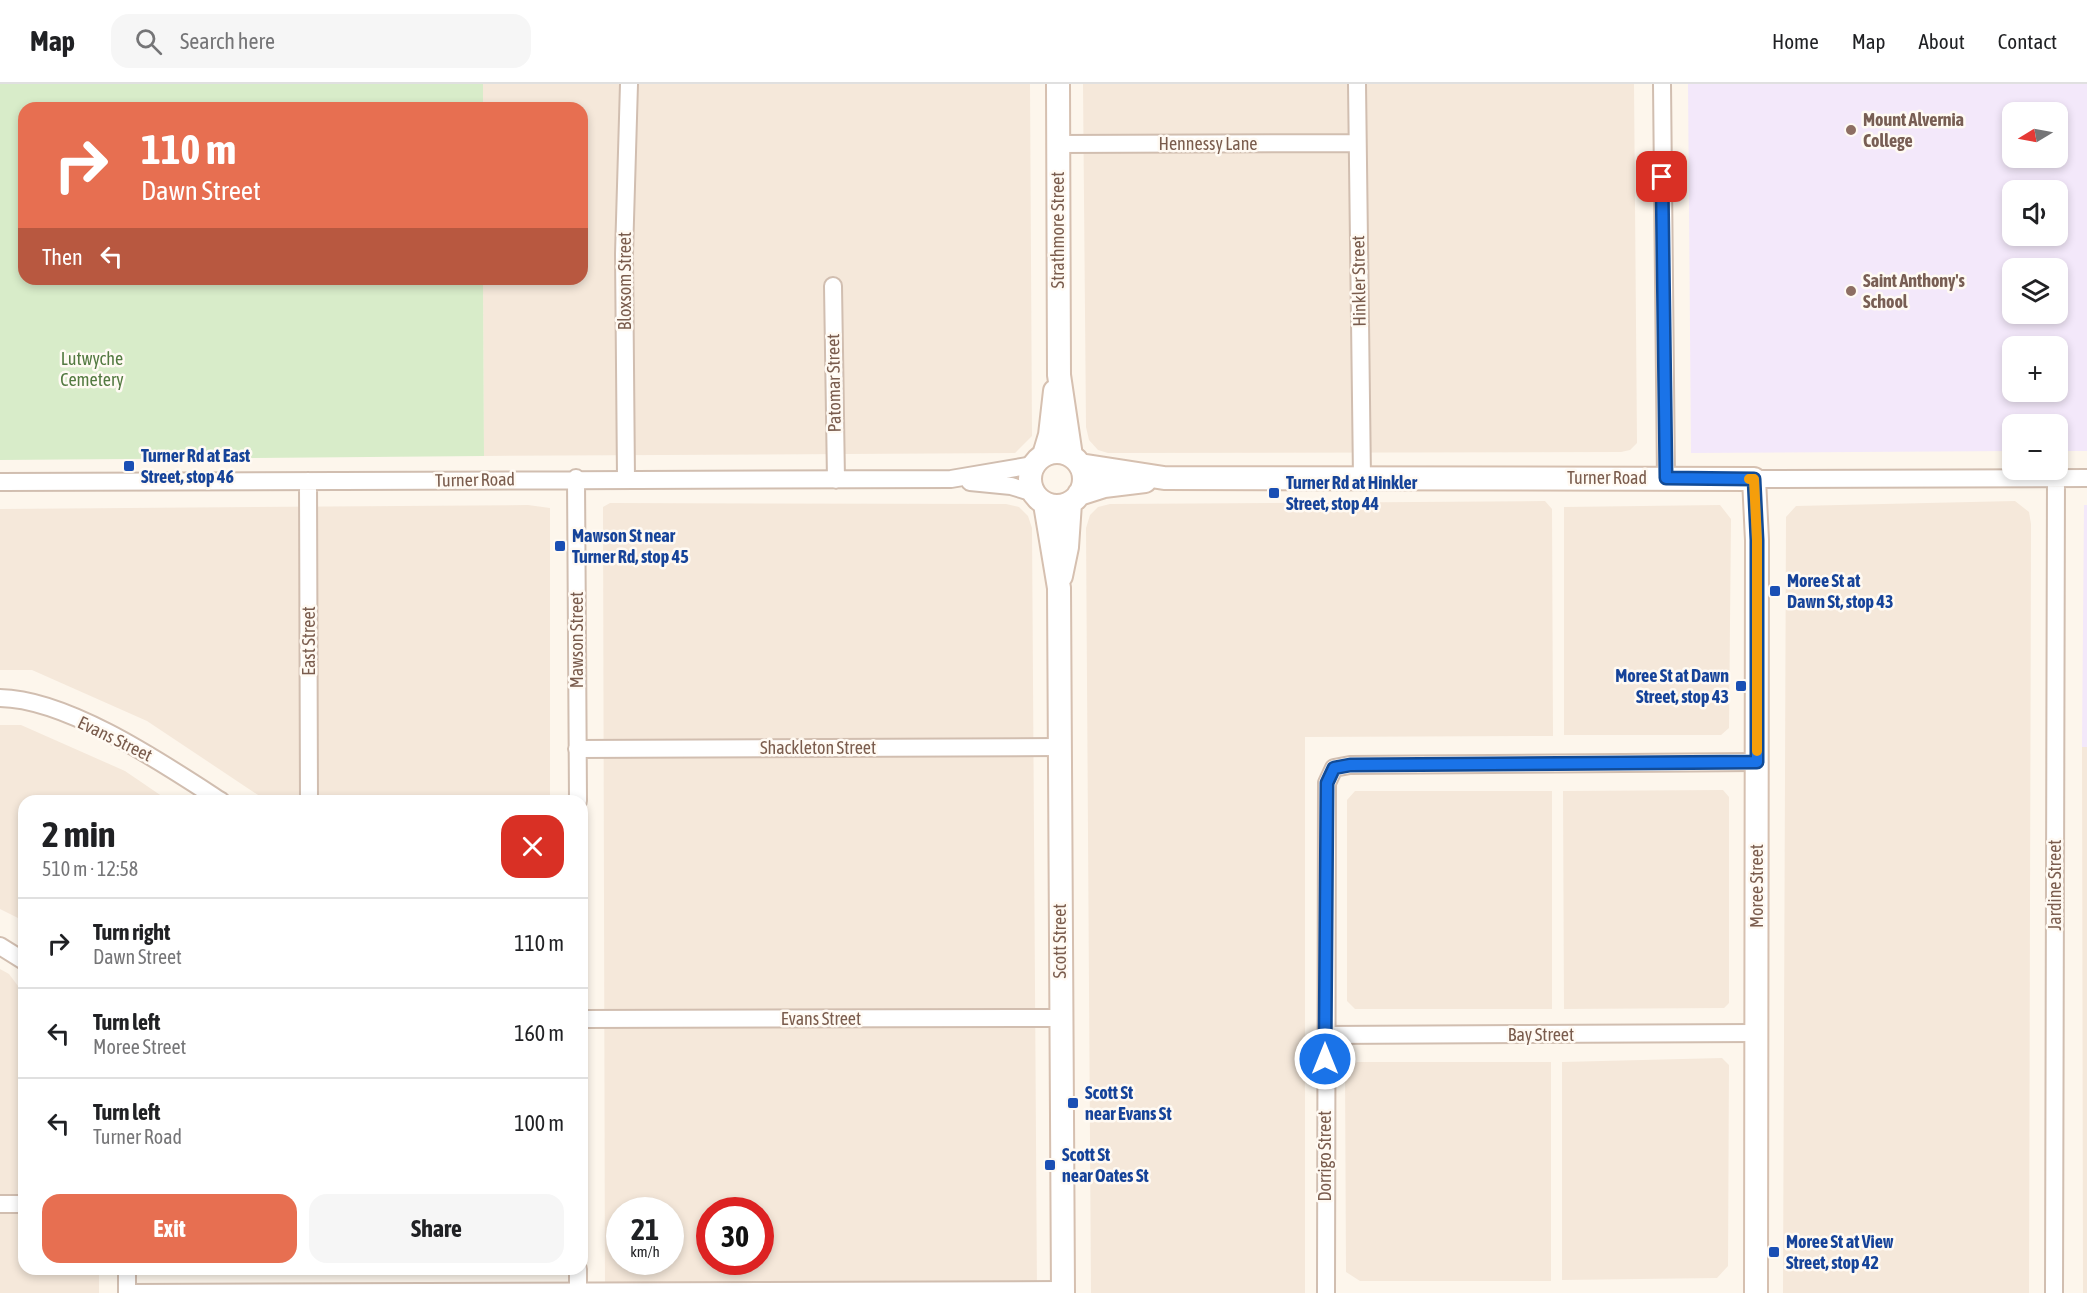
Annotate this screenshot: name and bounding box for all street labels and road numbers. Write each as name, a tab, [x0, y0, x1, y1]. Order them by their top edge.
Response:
street label: Hennessy Lane	[1158, 133, 1258, 154]
street label: Strathmore Street	[1047, 172, 1068, 288]
street label: Bloxsom Street	[614, 232, 635, 330]
street label: Hinkler Street	[1347, 235, 1370, 327]
street label: Patomar Street	[822, 333, 845, 433]
street label: Turner Road	[1567, 467, 1647, 488]
street label: Turner Road	[435, 468, 515, 491]
street label: Mawson Street	[566, 592, 587, 688]
street label: East Street	[298, 606, 319, 676]
street label: Evans Street	[75, 712, 156, 766]
street label: Shackleton Street	[760, 737, 876, 758]
street label: Jardine Street	[2044, 840, 2065, 930]
street label: Moree Street	[1746, 844, 1767, 928]
street label: Scott Street	[1049, 903, 1070, 979]
street label: Evans Street	[781, 1008, 861, 1029]
street label: Bay Street	[1508, 1024, 1574, 1045]
street label: Dorrigo Street	[1314, 1110, 1335, 1202]

